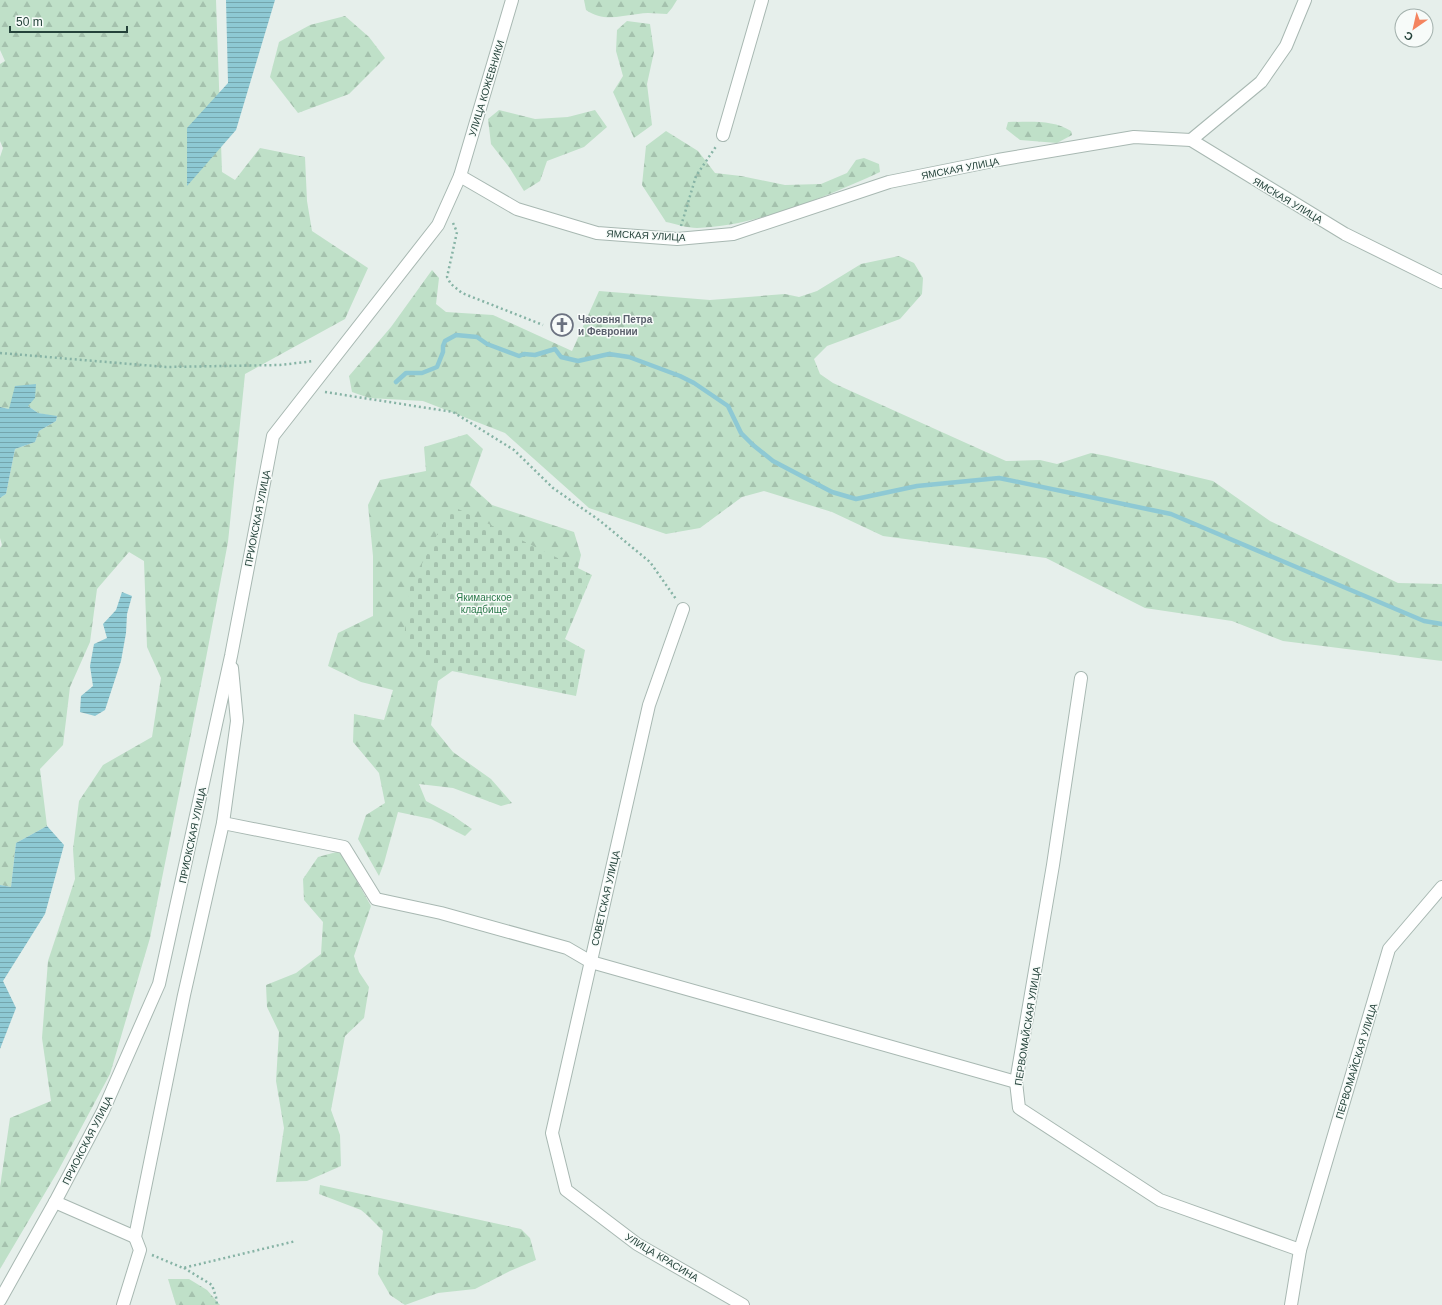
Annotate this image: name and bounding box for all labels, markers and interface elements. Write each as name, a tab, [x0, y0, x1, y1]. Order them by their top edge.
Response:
scale bar	[10, 8, 127, 34]
north arrow	[1394, 8, 1434, 48]
text: 50 m	[16, 15, 43, 29]
text: С	[1402, 29, 1415, 43]
street label: УЛИЦА КОЖЕВНИКИ	[467, 39, 506, 138]
street label: ЯМСКАЯ УЛИЦА	[920, 155, 1000, 181]
street label: ЯМСКАЯ УЛИЦА	[1251, 175, 1325, 226]
street label: ЯМСКАЯ УЛИЦА	[606, 228, 686, 243]
church icon: Часовня Петра и Февронии	[549, 312, 575, 338]
place label: Часовня Петра и Февронии	[578, 314, 653, 337]
street label: ПРИОКСКАЯ УЛИЦА	[243, 469, 272, 567]
park label: Якиманское кладбище	[456, 592, 512, 615]
street label: ПРИОКСКАЯ УЛИЦА	[177, 786, 208, 884]
street label: СОВЕТСКАЯ УЛИЦА	[589, 849, 622, 947]
street label: ПЕРВОМАЙСКАЯ УЛИЦА	[1012, 965, 1042, 1086]
street label: ПЕРВОМАЙСКАЯ УЛИЦА	[1333, 1001, 1379, 1120]
street label: ПРИОКСКАЯ УЛИЦА	[60, 1094, 115, 1186]
street label: УЛИЦА КРАСИНА	[623, 1231, 701, 1284]

